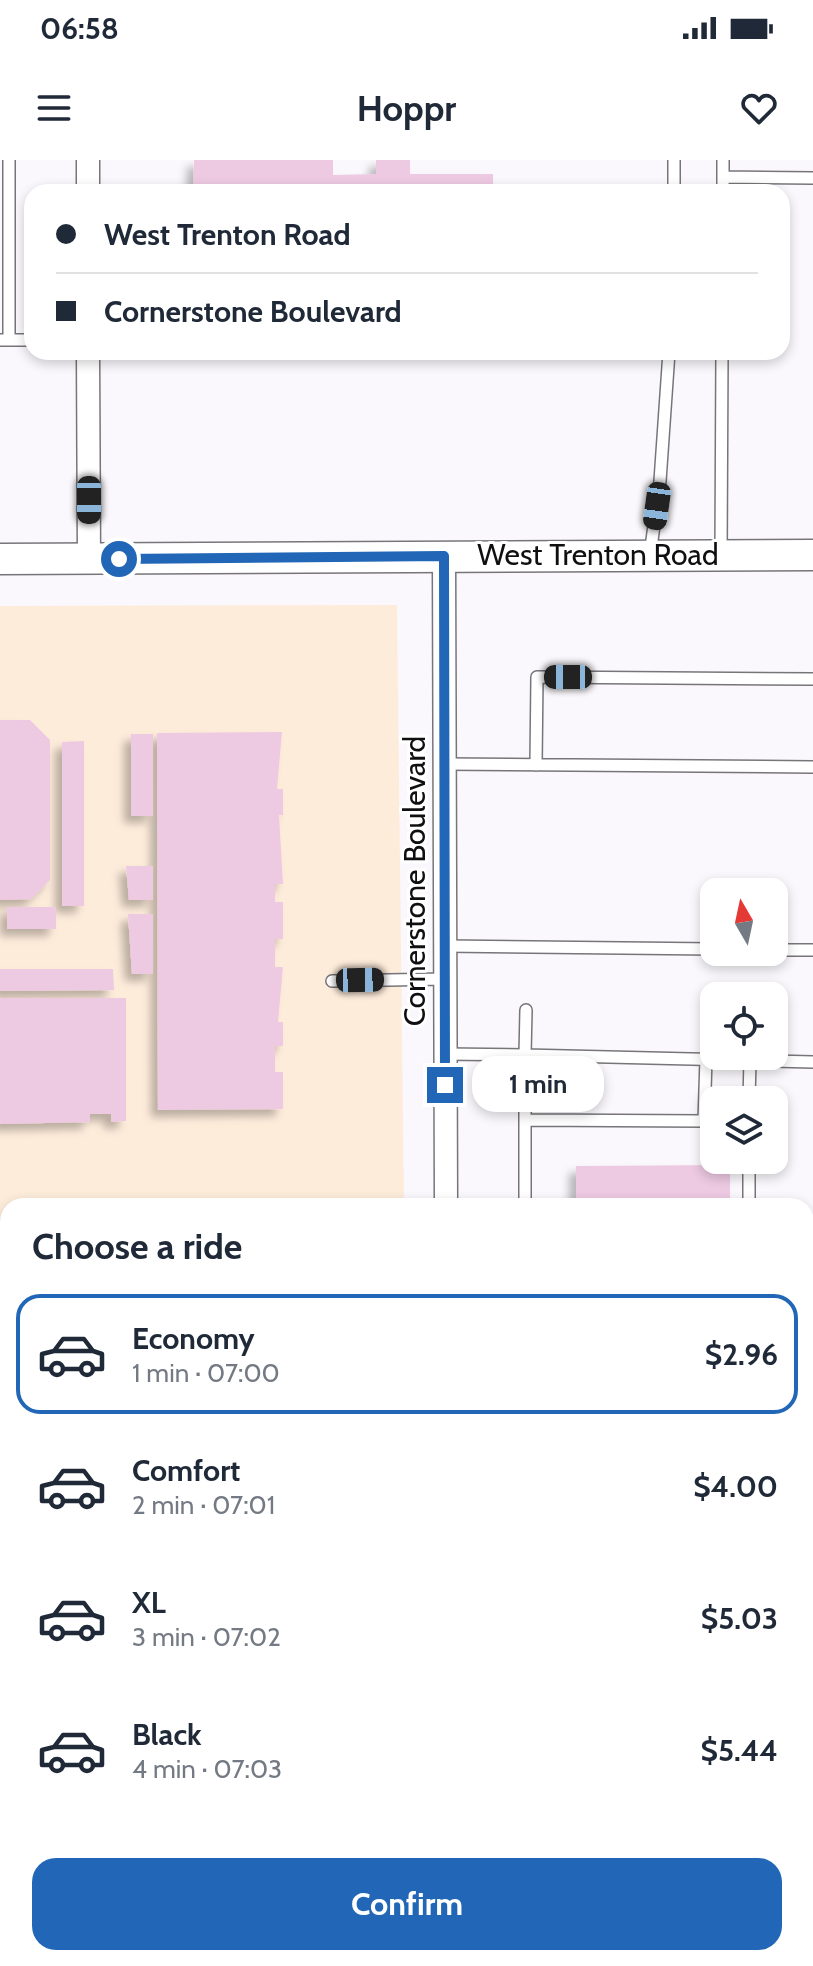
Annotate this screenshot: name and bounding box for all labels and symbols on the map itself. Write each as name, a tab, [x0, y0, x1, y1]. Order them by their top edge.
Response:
car	[77, 476, 101, 524]
car	[642, 481, 672, 531]
street label: West Trenton Road	[477, 536, 719, 573]
route start	[101, 541, 137, 577]
car	[544, 665, 592, 689]
street label: Cornerstone Boulevard	[396, 736, 433, 1026]
north arrow	[700, 878, 788, 966]
car	[336, 968, 384, 992]
callout: 1 min	[473, 1057, 605, 1113]
route end	[427, 1067, 463, 1103]

